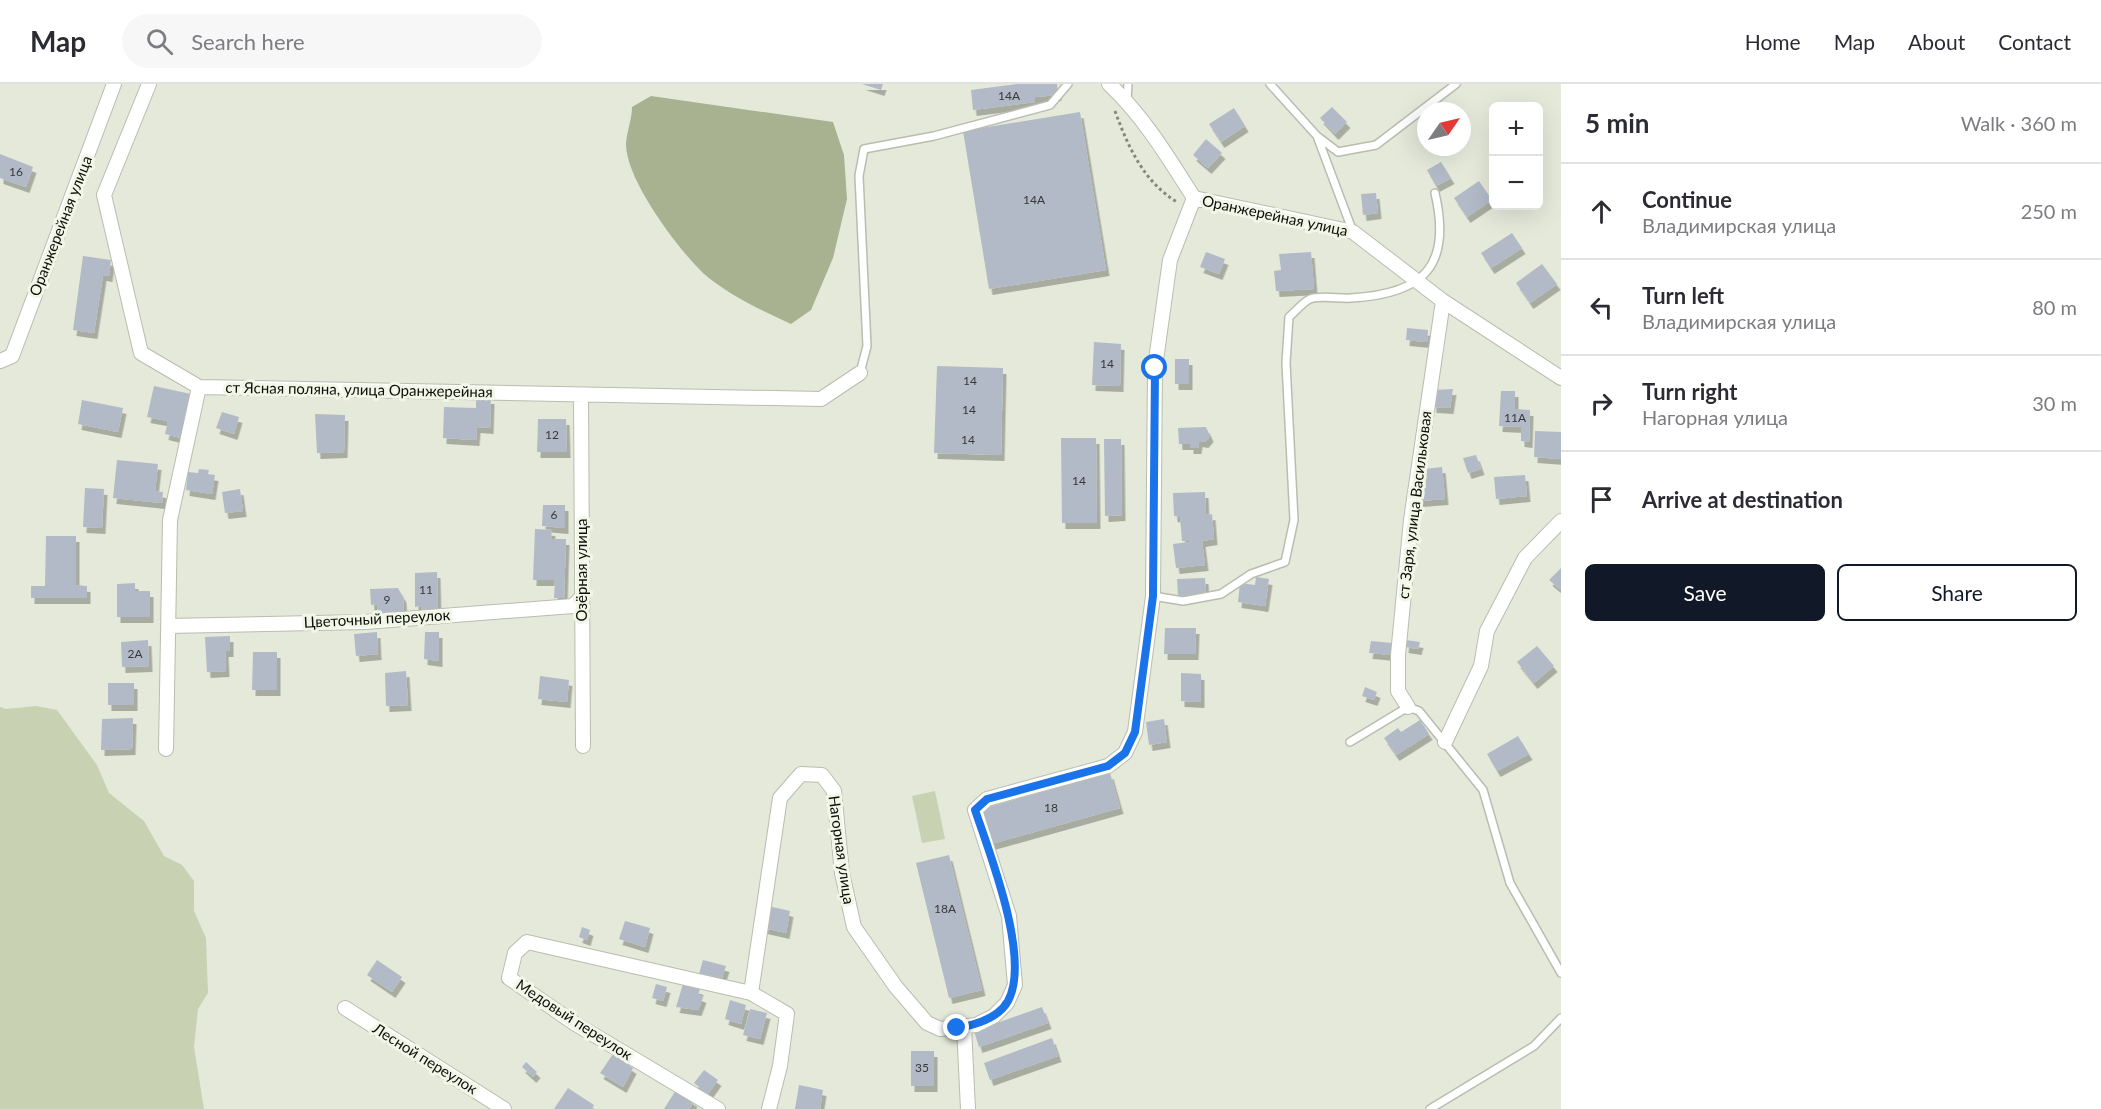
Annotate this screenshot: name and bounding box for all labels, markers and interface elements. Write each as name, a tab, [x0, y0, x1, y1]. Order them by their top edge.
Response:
search box	[122, 14, 542, 68]
text: Map	[30, 24, 86, 58]
icon: search	[143, 25, 176, 58]
text: Search here	[191, 28, 305, 55]
text: Home	[1745, 29, 1801, 54]
text: Map	[1834, 29, 1875, 54]
text: About	[1908, 29, 1965, 54]
text: Contact	[1998, 29, 2071, 54]
house number: 14А	[998, 88, 1021, 103]
north arrow	[1417, 102, 1471, 156]
map controls	[1489, 102, 1543, 210]
button: +	[1489, 102, 1543, 156]
text: 5 min	[1585, 107, 1649, 139]
text: Walk · 360 m	[1961, 111, 2077, 135]
street label: Оранжерейная улица	[25, 153, 95, 298]
button: −	[1489, 156, 1543, 210]
house number: 16	[9, 164, 23, 179]
text: Continue	[1642, 186, 1732, 213]
street label: Оранжерейная улица	[1201, 191, 1350, 239]
house number: 14А	[1023, 192, 1046, 207]
icon: ahead	[1585, 195, 1618, 228]
text: 250 m	[2021, 199, 2077, 223]
text: Владимирская улица	[1642, 213, 1836, 237]
text: Turn left	[1642, 282, 1724, 309]
icon: left	[1585, 291, 1618, 324]
text: 80 m	[2032, 295, 2077, 319]
text: Владимирская улица	[1642, 309, 1836, 333]
route start	[1141, 354, 1167, 380]
house number: 14	[1100, 356, 1114, 371]
house number: 14	[963, 373, 977, 388]
street label: ст Ясная поляна, улица Оранжерейная	[225, 378, 493, 400]
text: Turn right	[1642, 378, 1737, 405]
icon: right	[1585, 387, 1618, 420]
text: 30 m	[2032, 391, 2077, 415]
house number: 14	[962, 402, 976, 417]
text: Нагорная улица	[1642, 405, 1788, 429]
street label: ст Заря, улица Васильковая	[1394, 410, 1434, 600]
house number: 11А	[1504, 410, 1527, 425]
house number: 12	[545, 427, 559, 442]
house number: 14	[961, 432, 975, 447]
house number: 14	[1072, 473, 1086, 488]
icon: arrive	[1585, 483, 1618, 516]
text: Arrive at destination	[1642, 486, 1843, 513]
house number: 6	[551, 507, 558, 522]
street label: Озёрная улица	[572, 519, 590, 621]
button: Save	[1585, 564, 1825, 621]
button: Share	[1837, 564, 2077, 621]
house number: 11	[419, 582, 433, 597]
house number: 9	[384, 592, 391, 607]
street label: Цветочный переулок	[303, 605, 451, 631]
house number: 2А	[127, 646, 143, 661]
street label: Нагорная улица	[825, 794, 859, 905]
house number: 18	[1044, 800, 1058, 815]
house number: 18А	[934, 901, 957, 916]
street label: Медовый переулок	[513, 975, 636, 1063]
route end	[943, 1014, 969, 1040]
street label: Лесной переулок	[369, 1018, 481, 1098]
house number: 35	[915, 1060, 929, 1075]

